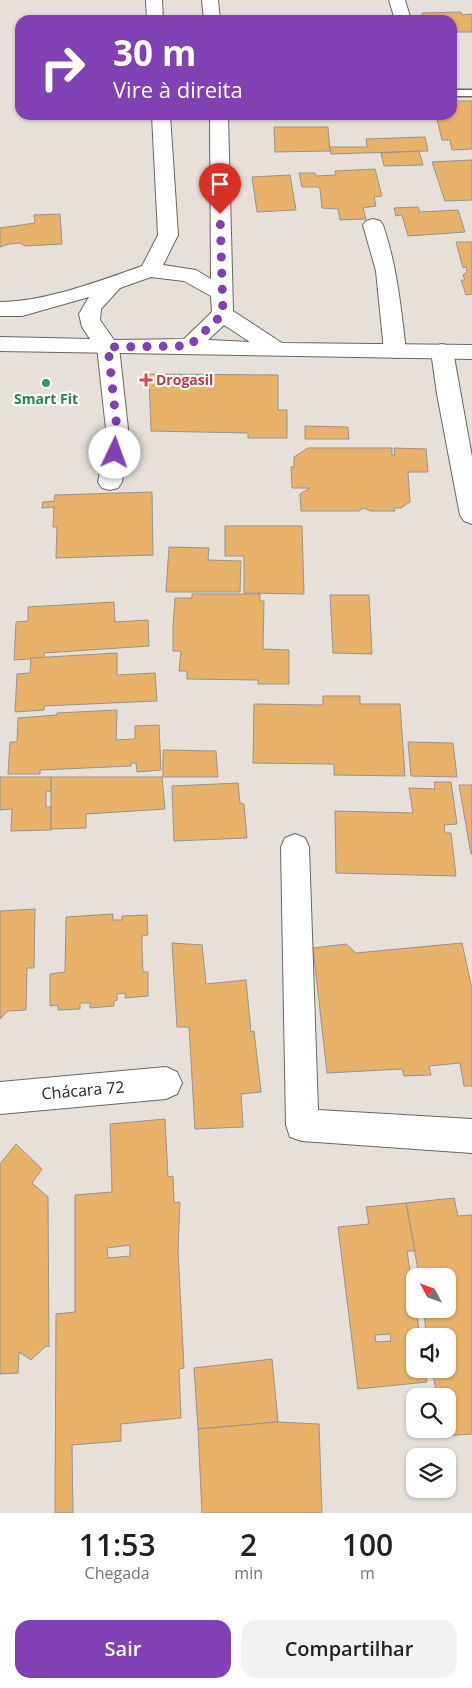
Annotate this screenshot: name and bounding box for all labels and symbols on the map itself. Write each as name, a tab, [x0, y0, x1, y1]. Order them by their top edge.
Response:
pin	[199, 163, 241, 214]
place label: Drogasil	[156, 370, 213, 389]
marker: Drogasil	[140, 374, 152, 386]
marker: Smart Fit	[40, 377, 52, 389]
place label: Smart Fit	[14, 389, 78, 408]
position arrow	[88, 426, 140, 478]
street label: Chácara 72	[41, 1075, 125, 1105]
north arrow	[406, 1268, 456, 1318]

